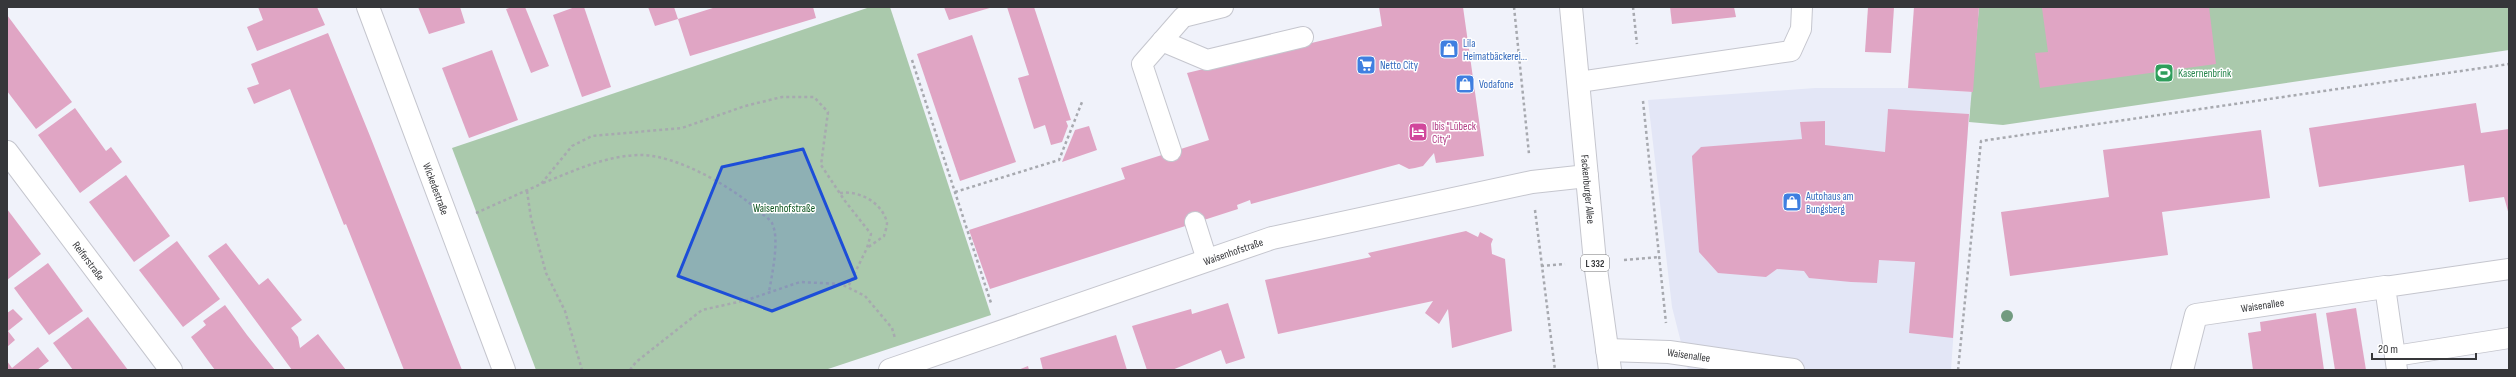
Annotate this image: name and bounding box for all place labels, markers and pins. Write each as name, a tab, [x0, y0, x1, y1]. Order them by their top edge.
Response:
place label: Lila Heimatbäckerei...	[1463, 37, 1527, 63]
shop icon: Lila Heimatbäckerei...	[1438, 38, 1460, 60]
supermarket icon: Netto City	[1355, 54, 1377, 76]
place label: Netto City	[1380, 59, 1419, 72]
sports icon: Kasernenbrink	[2153, 62, 2175, 84]
place label: Kasernenbrink	[2178, 67, 2232, 80]
shop icon: Vodafone	[1454, 73, 1476, 95]
place label: Vodafone	[1479, 78, 1514, 91]
place label: Ibis "Lübeck City"	[1432, 120, 1477, 146]
hotel icon: Ibis "Lübeck City"	[1407, 121, 1429, 143]
place label: Autohaus am Bungsberg	[1805, 190, 1854, 216]
shop icon: Autohaus am Bungsberg	[1781, 191, 1803, 213]

